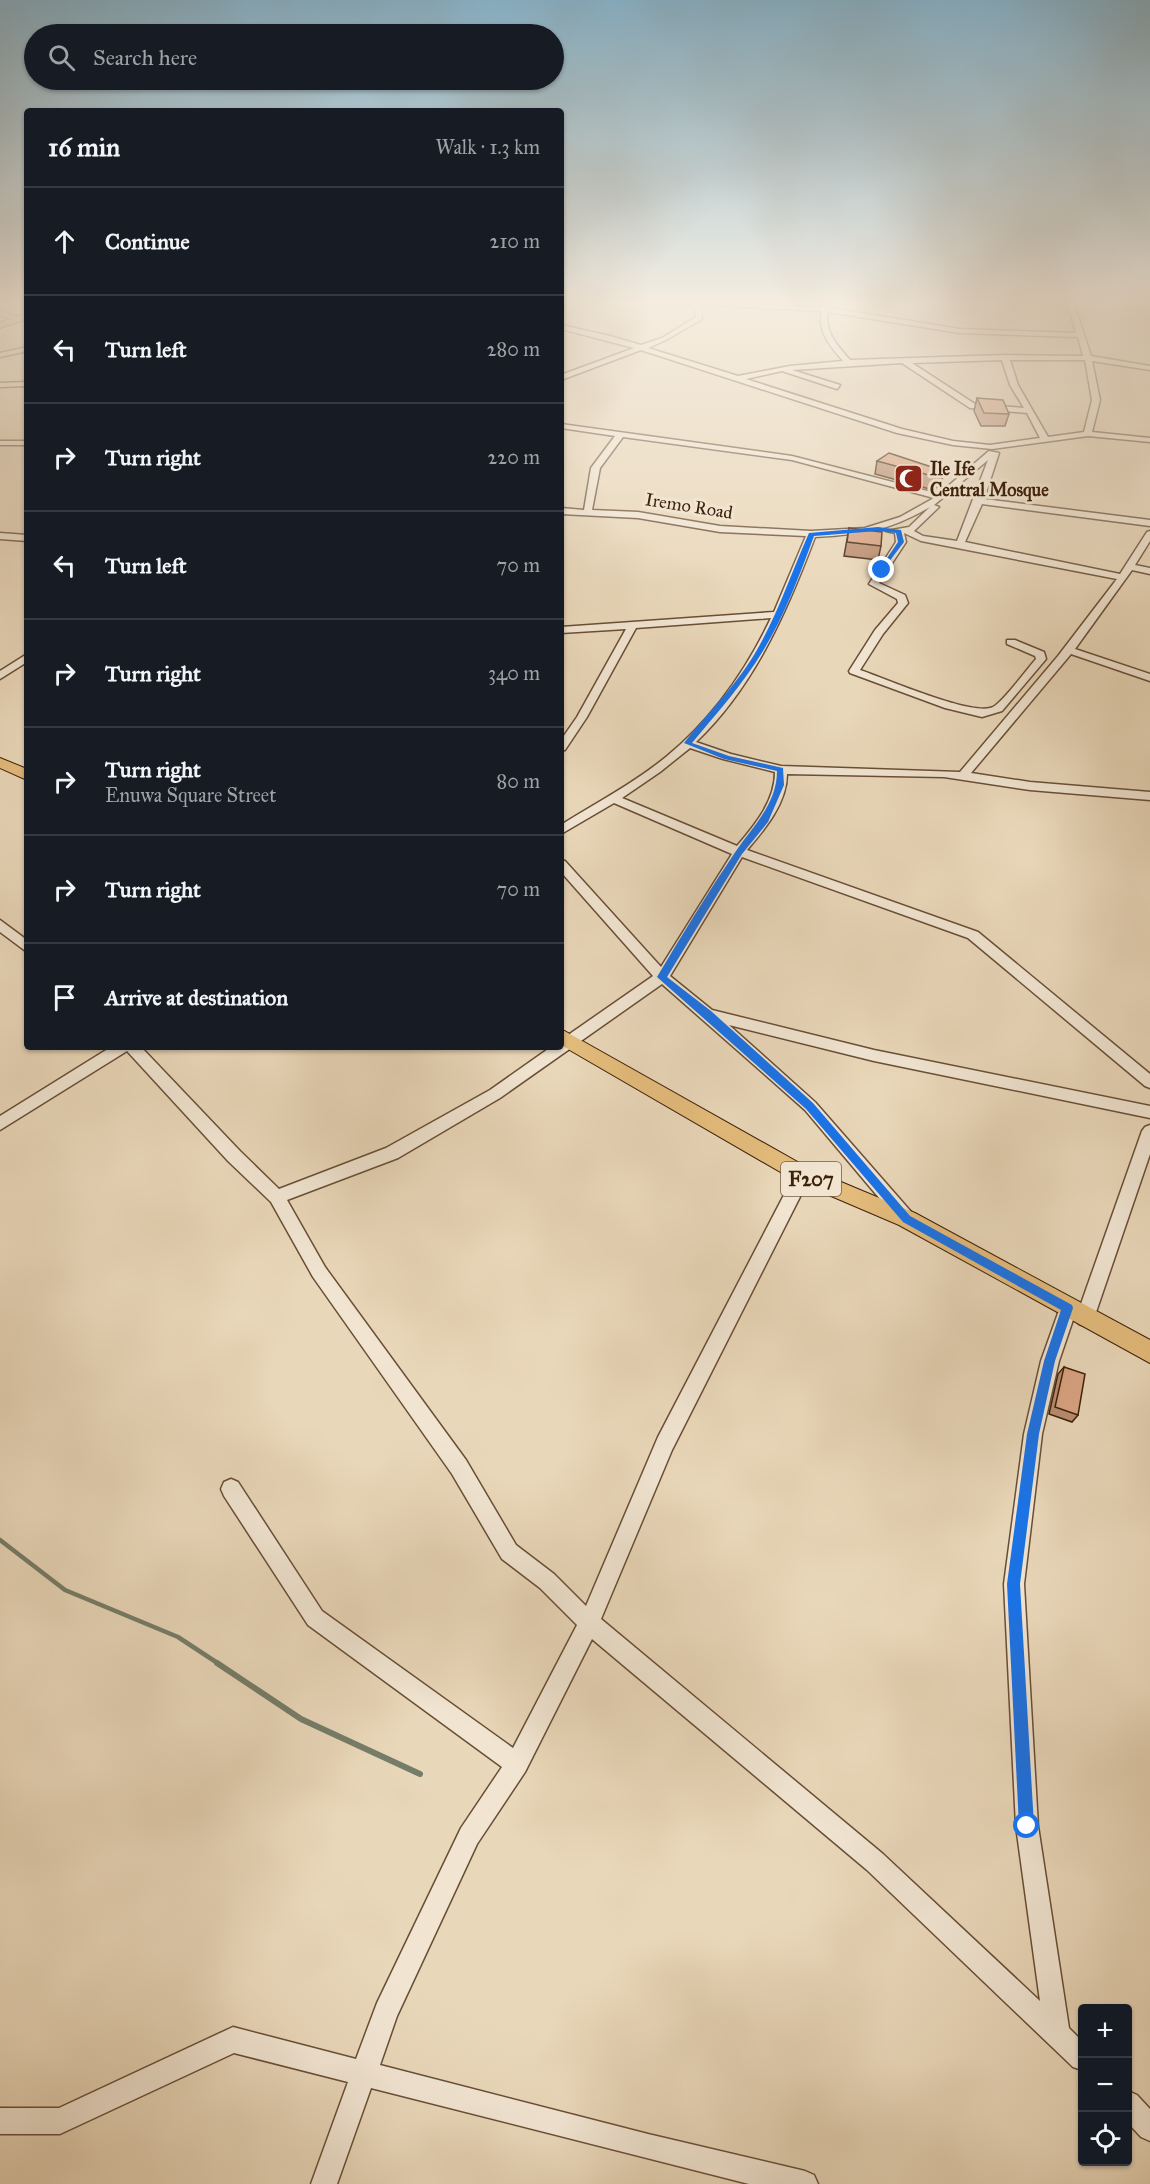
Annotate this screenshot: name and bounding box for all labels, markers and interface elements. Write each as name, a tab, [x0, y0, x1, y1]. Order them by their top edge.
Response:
search box	[24, 24, 564, 90]
icon: search	[45, 41, 78, 74]
text: Search here	[93, 44, 197, 71]
text: 16 min	[48, 131, 120, 163]
text: Walk · 1.3 km	[435, 135, 540, 159]
icon: ahead	[48, 225, 81, 258]
text: Continue	[105, 228, 190, 255]
text: 210 m	[490, 229, 540, 253]
icon: left	[48, 333, 81, 366]
text: Turn left	[105, 336, 187, 363]
text: 280 m	[487, 337, 540, 361]
icon: right	[48, 441, 81, 474]
text: Turn right	[105, 444, 201, 471]
text: 220 m	[488, 445, 540, 469]
place label: Ile Ife Central Mosque	[930, 458, 1049, 502]
mosque icon: Ile Ife Central Mosque	[893, 463, 925, 495]
street label: Iremo Road	[644, 488, 734, 524]
icon: left	[48, 549, 81, 582]
text: Turn left	[105, 552, 187, 579]
text: 70 m	[497, 553, 540, 577]
route end	[868, 556, 894, 582]
icon: right	[48, 657, 81, 690]
text: Turn right	[105, 660, 201, 687]
text: 340 m	[488, 661, 540, 685]
text: Turn right	[105, 756, 201, 783]
icon: right	[48, 765, 81, 798]
text: 80 m	[497, 769, 540, 793]
text: Enuwa Square Street	[105, 783, 276, 807]
icon: right	[48, 873, 81, 906]
text: Turn right	[105, 876, 201, 903]
text: 70 m	[497, 877, 540, 901]
icon: arrive	[48, 981, 81, 1014]
text: Arrive at destination	[105, 984, 288, 1011]
road number: F207	[781, 1162, 841, 1196]
route start	[1013, 1812, 1039, 1838]
map controls	[1078, 2004, 1132, 2166]
button: +	[1078, 2004, 1132, 2058]
button: −	[1078, 2058, 1132, 2112]
button: locate	[1078, 2112, 1132, 2166]

